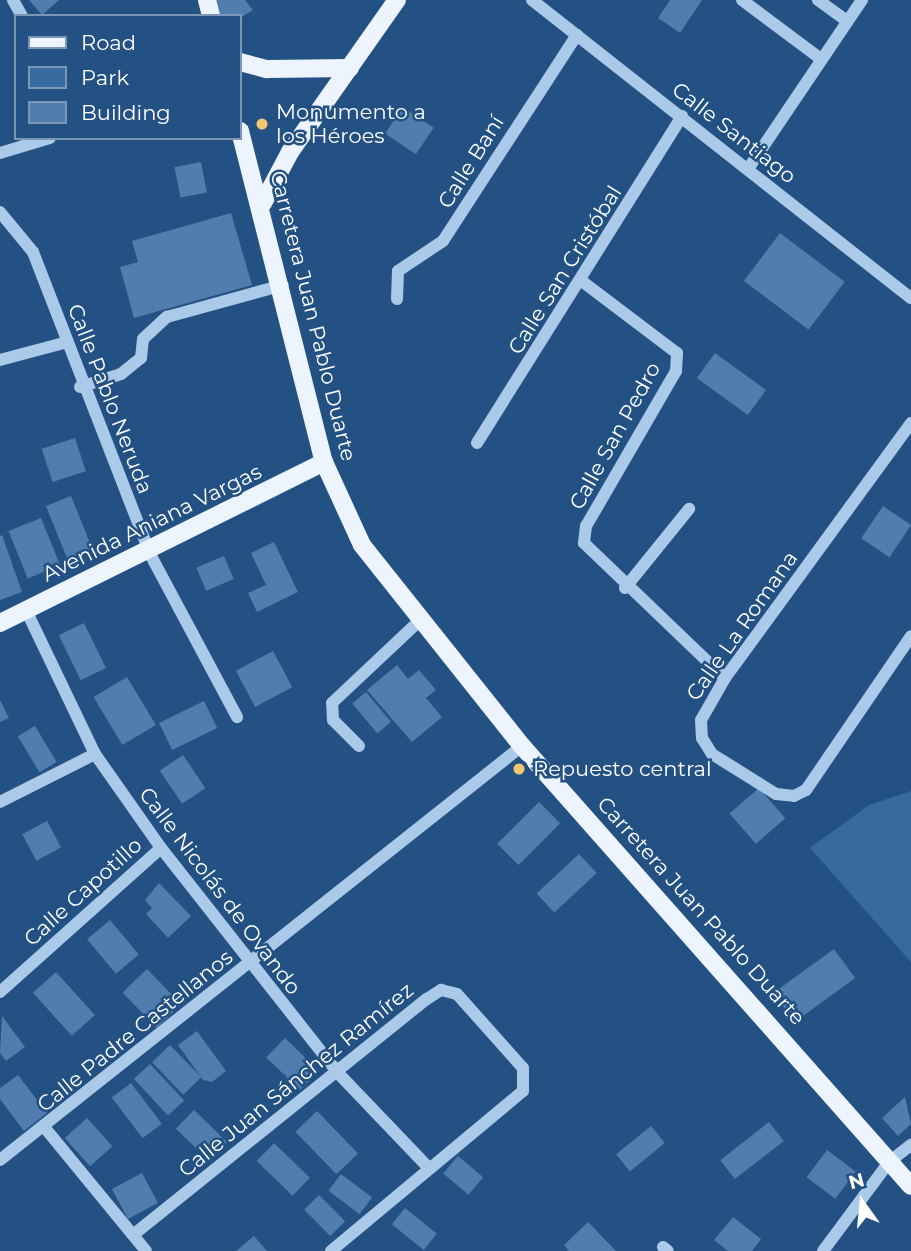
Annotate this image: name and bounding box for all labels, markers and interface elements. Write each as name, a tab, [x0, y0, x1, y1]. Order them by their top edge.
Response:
legend	[14, 14, 242, 140]
text: Road	[81, 30, 136, 55]
text: Park	[81, 65, 129, 90]
street label: Calle Santiago	[667, 77, 801, 189]
place label: Monumento a los Héroes	[276, 99, 426, 149]
text: Building	[81, 100, 171, 125]
street label: Calle Baní	[433, 111, 509, 213]
marker: Monumento a los Héroes	[254, 116, 270, 132]
street label: Carretera Juan Pablo Duarte	[265, 168, 361, 464]
street label: Calle San Cristóbal	[503, 181, 627, 359]
street label: Calle Pablo Neruda	[62, 301, 158, 497]
street label: Calle San Pedro	[564, 358, 666, 514]
street label: Avenida Aniana Vargas	[38, 459, 266, 587]
street label: Calle La Romana	[681, 546, 803, 706]
place label: Repuesto central	[533, 756, 712, 782]
marker: Repuesto central	[511, 761, 527, 777]
street label: Calle Nicolás de Ovando	[134, 782, 306, 1000]
street label: Carretera Juan Pablo Duarte	[592, 792, 810, 1030]
street label: Calle Capotillo	[19, 833, 147, 951]
street label: Calle Padre Castellanos	[32, 944, 238, 1118]
street label: Calle Juan Sánchez Ramírez	[174, 978, 418, 1182]
north arrow	[827, 1167, 897, 1237]
text: N	[846, 1168, 867, 1194]

